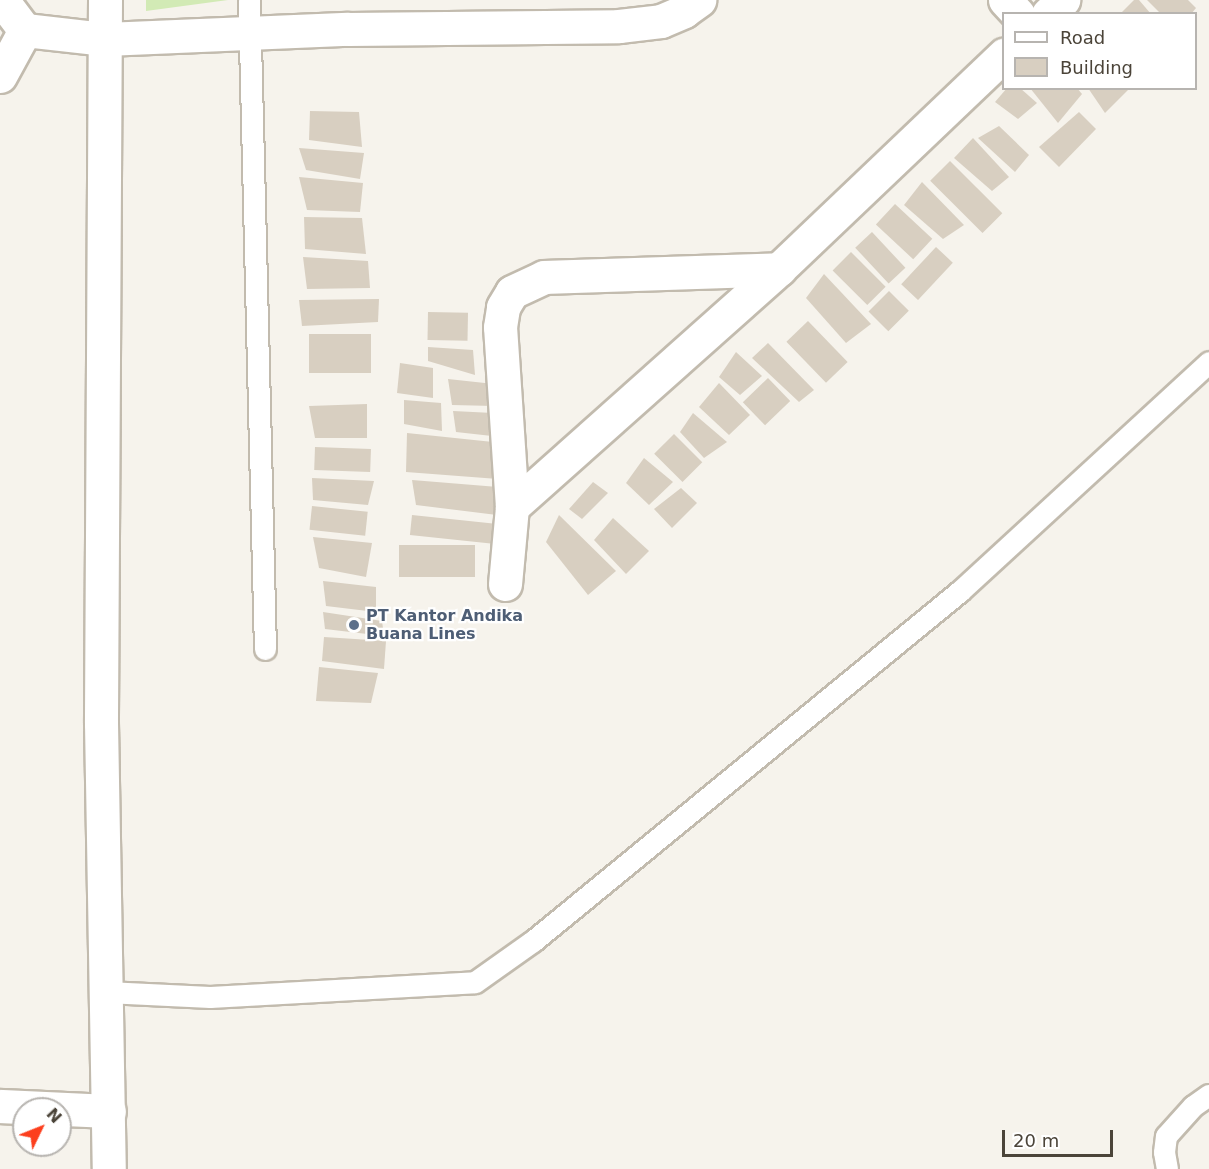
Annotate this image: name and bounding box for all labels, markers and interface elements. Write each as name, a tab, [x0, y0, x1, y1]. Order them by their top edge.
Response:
legend	[1002, 12, 1197, 90]
text: Road	[1060, 27, 1105, 48]
text: Building	[1060, 57, 1133, 78]
place label: PT Kantor Andika Buana Lines	[366, 606, 523, 644]
marker: PT Kantor Andika Buana Lines	[347, 618, 361, 632]
north arrow	[12, 1097, 72, 1157]
text: N	[43, 1104, 66, 1127]
scale bar	[1005, 1118, 1116, 1156]
text: 20 m	[1013, 1130, 1059, 1151]

